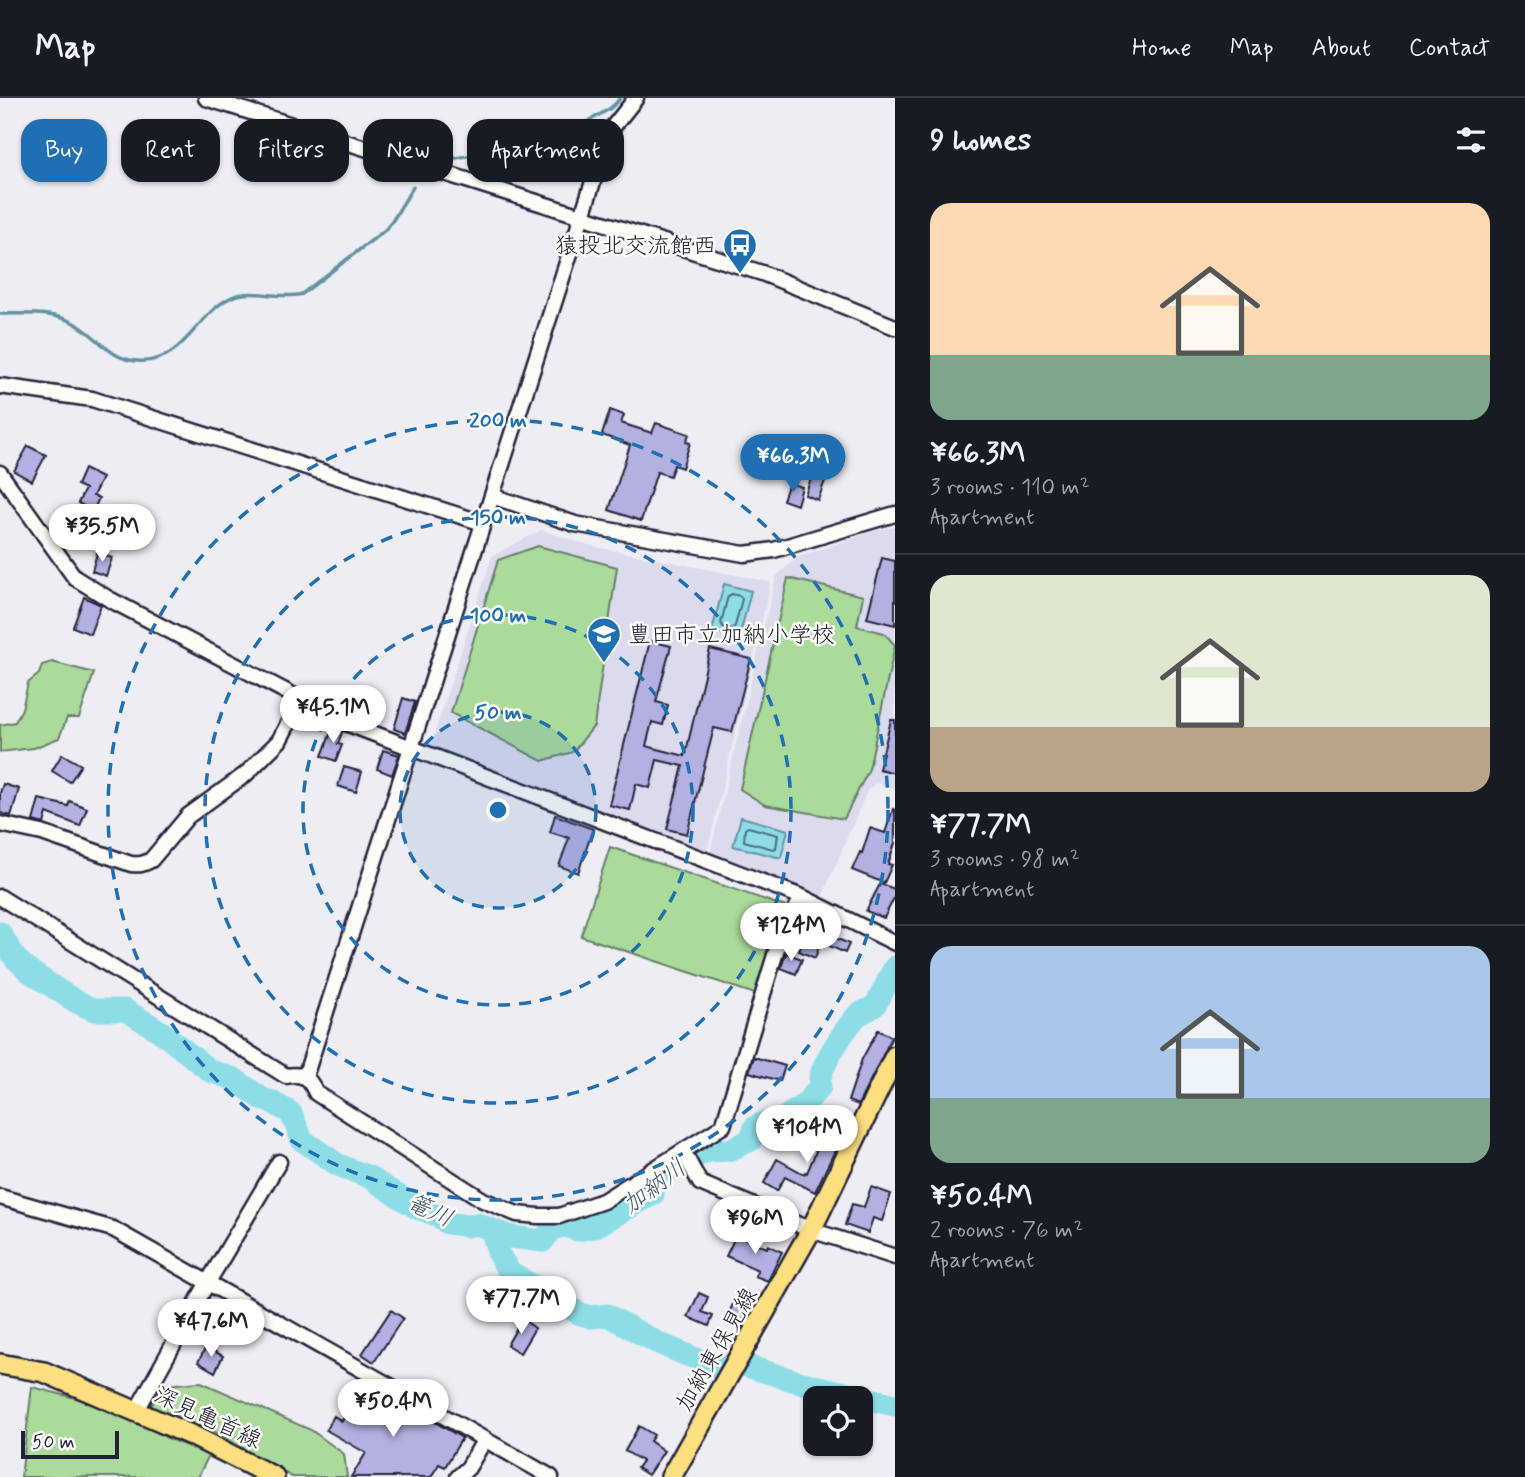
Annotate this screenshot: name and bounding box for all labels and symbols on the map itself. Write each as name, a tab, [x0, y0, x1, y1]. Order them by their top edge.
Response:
bus stop icon: 猿投北交流館西	[721, 226, 759, 275]
place label: 猿投北交流館西	[555, 232, 716, 262]
text: 200 m	[469, 407, 527, 435]
pin: ¥66.3M	[736, 434, 850, 494]
pin: ¥35.5M	[45, 504, 159, 564]
text: 150 m	[470, 504, 526, 532]
text: 100 m	[470, 602, 526, 630]
school or university icon: 豊田市立加納小学校	[585, 615, 623, 664]
place label: 豊田市立加納小学校	[628, 621, 835, 651]
pin: ¥45.1M	[276, 686, 390, 745]
text: 50 m	[475, 699, 522, 727]
centre of rings	[486, 798, 510, 822]
pin: ¥124M	[742, 904, 840, 963]
pin: ¥104M	[758, 1105, 856, 1165]
water label: 加納川	[617, 1153, 693, 1221]
water label: 篭川	[401, 1187, 458, 1235]
pin: ¥96M	[714, 1196, 796, 1256]
pin: ¥77.7M	[464, 1276, 578, 1336]
street label: 加納東保見線	[670, 1283, 765, 1417]
pin: ¥47.6M	[154, 1300, 268, 1359]
pin: ¥50.4M	[336, 1380, 450, 1439]
street label: 深見亀首線	[149, 1381, 266, 1457]
scale bar	[21, 1428, 119, 1460]

